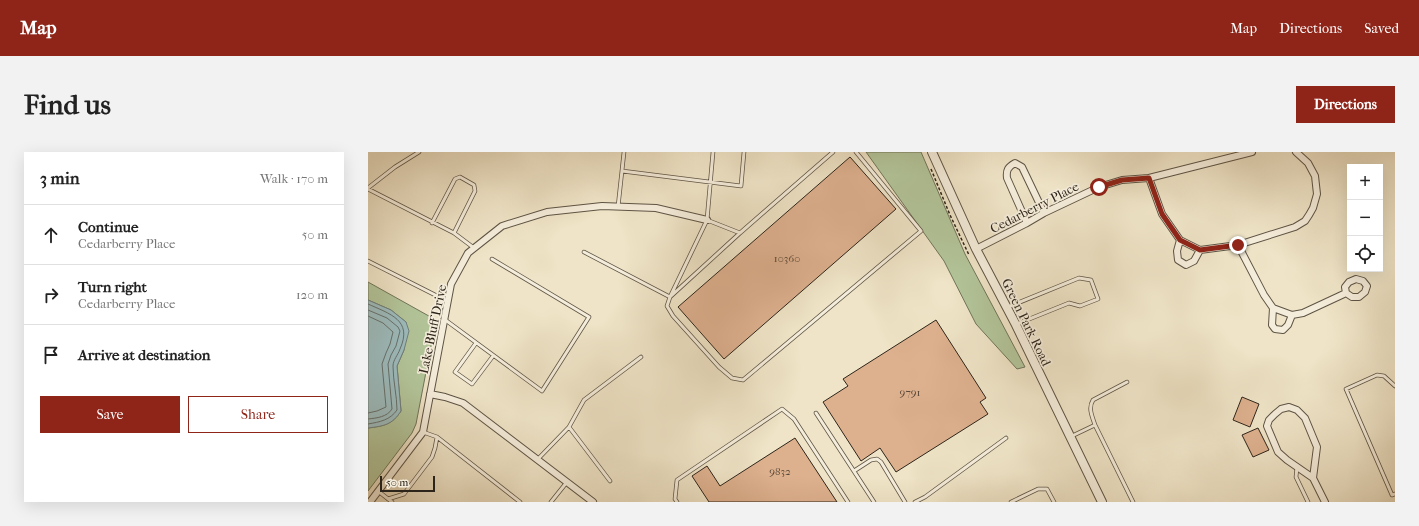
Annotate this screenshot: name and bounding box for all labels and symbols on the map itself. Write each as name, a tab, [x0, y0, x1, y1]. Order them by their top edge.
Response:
street label: Cedarberry Place	[987, 178, 1082, 236]
route start	[1090, 178, 1108, 196]
route end	[1229, 236, 1247, 254]
house number: 10360	[774, 252, 800, 265]
street label: Green Park Road	[999, 276, 1055, 369]
street label: Lake Bluff Drive	[416, 282, 449, 375]
house number: 9791	[900, 386, 920, 399]
house number: 9832	[769, 465, 791, 478]
scale bar	[380, 474, 435, 493]

